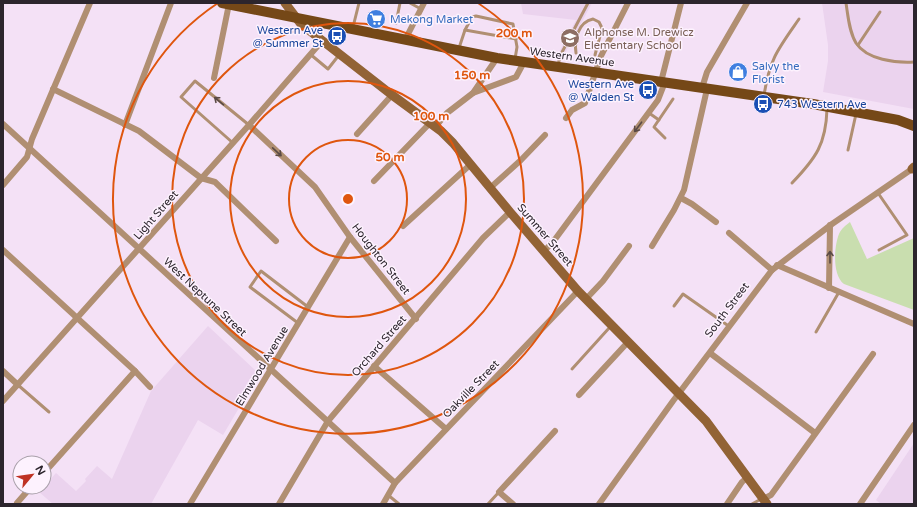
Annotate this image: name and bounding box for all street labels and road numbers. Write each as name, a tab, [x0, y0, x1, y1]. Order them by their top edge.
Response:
street label: Western Avenue	[529, 45, 615, 69]
street label: Light Street	[131, 188, 181, 242]
street label: Summer Street	[514, 201, 576, 269]
street label: Houghton Street	[349, 221, 413, 297]
street label: West Neptune Street	[161, 255, 249, 339]
street label: South Street	[702, 280, 752, 340]
street label: Orchard Street	[349, 313, 409, 379]
street label: Elmwood Avenue	[233, 324, 291, 408]
street label: Oakville Street	[440, 357, 502, 421]

